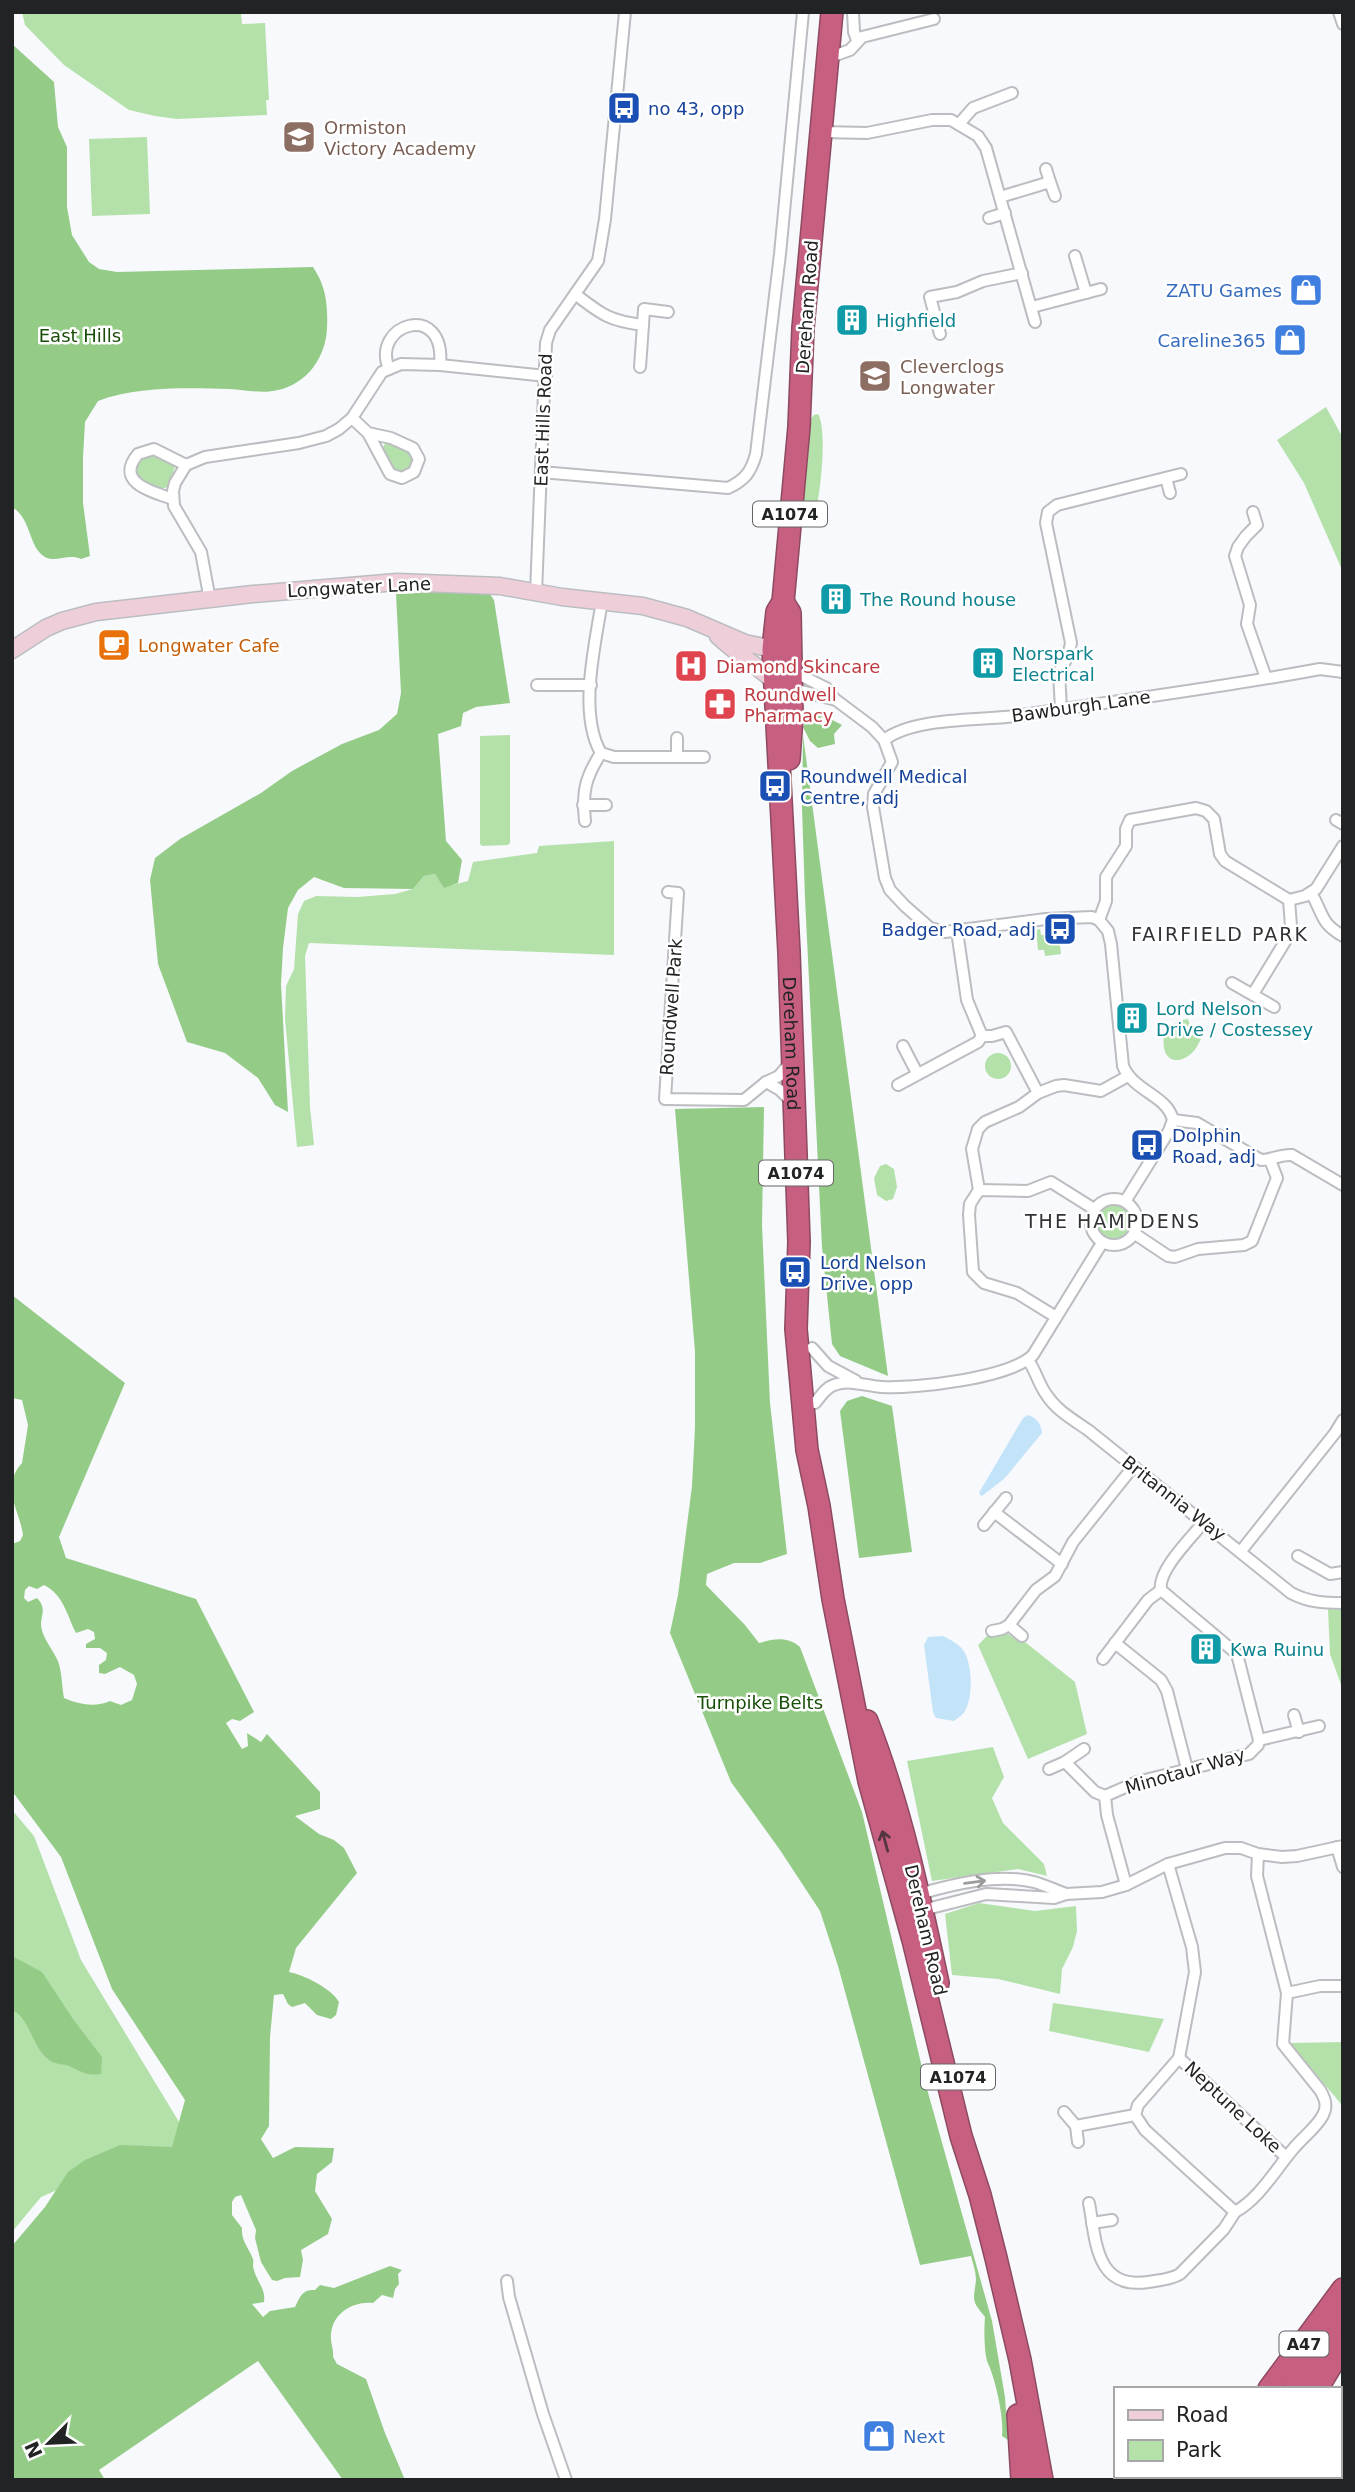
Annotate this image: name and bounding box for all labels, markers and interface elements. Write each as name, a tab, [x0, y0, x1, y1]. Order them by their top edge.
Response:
bus stop icon: no 43, opp	[605, 89, 643, 127]
place label: no 43, opp	[648, 98, 744, 119]
place label: Ormiston Victory Academy	[324, 117, 477, 159]
school or university icon: Ormiston Victory Academy	[280, 118, 318, 156]
street label: Dereham Road	[792, 239, 822, 375]
shop icon: ZATU Games	[1287, 271, 1325, 309]
place label: ZATU Games	[1166, 280, 1282, 301]
building icon: Highfield	[833, 301, 871, 339]
place label: Highfield	[876, 310, 956, 331]
shop icon: Careline365	[1271, 321, 1309, 359]
park label: East Hills	[39, 325, 121, 346]
place label: Careline365	[1157, 330, 1266, 351]
street label: East Hills Road	[530, 353, 556, 487]
place label: Cleverclogs Longwater	[900, 356, 1004, 398]
school or university icon: Cleverclogs Longwater	[856, 357, 894, 395]
road number: A1074	[753, 502, 827, 526]
street label: Longwater Lane	[286, 573, 432, 601]
building icon: The Round house	[817, 580, 855, 618]
place label: The Round house	[859, 589, 1016, 610]
cafe icon: Longwater Cafe	[95, 626, 133, 664]
place label: Longwater Cafe	[138, 635, 280, 656]
place label: Norspark Electrical	[1012, 643, 1095, 685]
building icon: Norspark Electrical	[969, 644, 1007, 682]
hospital icon: Diamond Skincare	[672, 647, 710, 685]
place label: Diamond Skincare	[716, 656, 880, 677]
place label: Roundwell Pharmacy	[744, 684, 837, 726]
pharmacy icon: Roundwell Pharmacy	[701, 685, 739, 723]
street label: Bawburgh Lane	[1010, 686, 1152, 726]
place label: Roundwell Medical Centre, adj	[800, 766, 967, 808]
bus stop icon: Roundwell Medical Centre, adj	[756, 767, 794, 805]
bus stop icon: Badger Road, adj	[1041, 910, 1079, 948]
place label: Badger Road, adj	[882, 919, 1036, 940]
district label: FAIRFIELD PARK	[1131, 923, 1309, 945]
street label: Roundwell Park	[656, 937, 686, 1076]
street label: Dereham Road	[779, 976, 805, 1111]
place label: Lord Nelson Drive / Costessey	[1156, 998, 1313, 1040]
building icon: Lord Nelson Drive / Costessey	[1113, 999, 1151, 1037]
place label: Dolphin Road, adj	[1172, 1125, 1256, 1167]
bus stop icon: Dolphin Road, adj	[1128, 1126, 1166, 1164]
road number: A1074	[759, 1161, 833, 1186]
district label: THE HAMPDENS	[1024, 1210, 1201, 1232]
place label: Lord Nelson Drive, opp	[820, 1252, 926, 1294]
bus stop icon: Lord Nelson Drive, opp	[776, 1253, 814, 1291]
street label: Britannia Way	[1118, 1451, 1230, 1545]
building icon: Kwa Ruinu	[1187, 1630, 1225, 1668]
place label: Kwa Ruinu	[1230, 1639, 1324, 1660]
park label: Turnpike Belts	[696, 1692, 823, 1713]
street label: Minotaur Way	[1123, 1744, 1248, 1798]
one-way arrow	[878, 1830, 891, 1852]
street label: Dereham Road	[901, 1862, 951, 1998]
one-way arrow	[963, 1876, 986, 1889]
street label: Neptune Loke	[1180, 2057, 1286, 2157]
road number: A1074	[921, 2064, 995, 2090]
road number: A47	[1280, 2332, 1328, 2356]
legend	[1114, 2387, 1341, 2478]
text: Road	[1176, 2403, 1229, 2427]
north arrow	[14, 2408, 84, 2478]
shop icon: Next	[860, 2417, 898, 2455]
place label: Next	[903, 2426, 945, 2447]
text: N	[20, 2438, 47, 2462]
text: Park	[1176, 2438, 1222, 2462]

